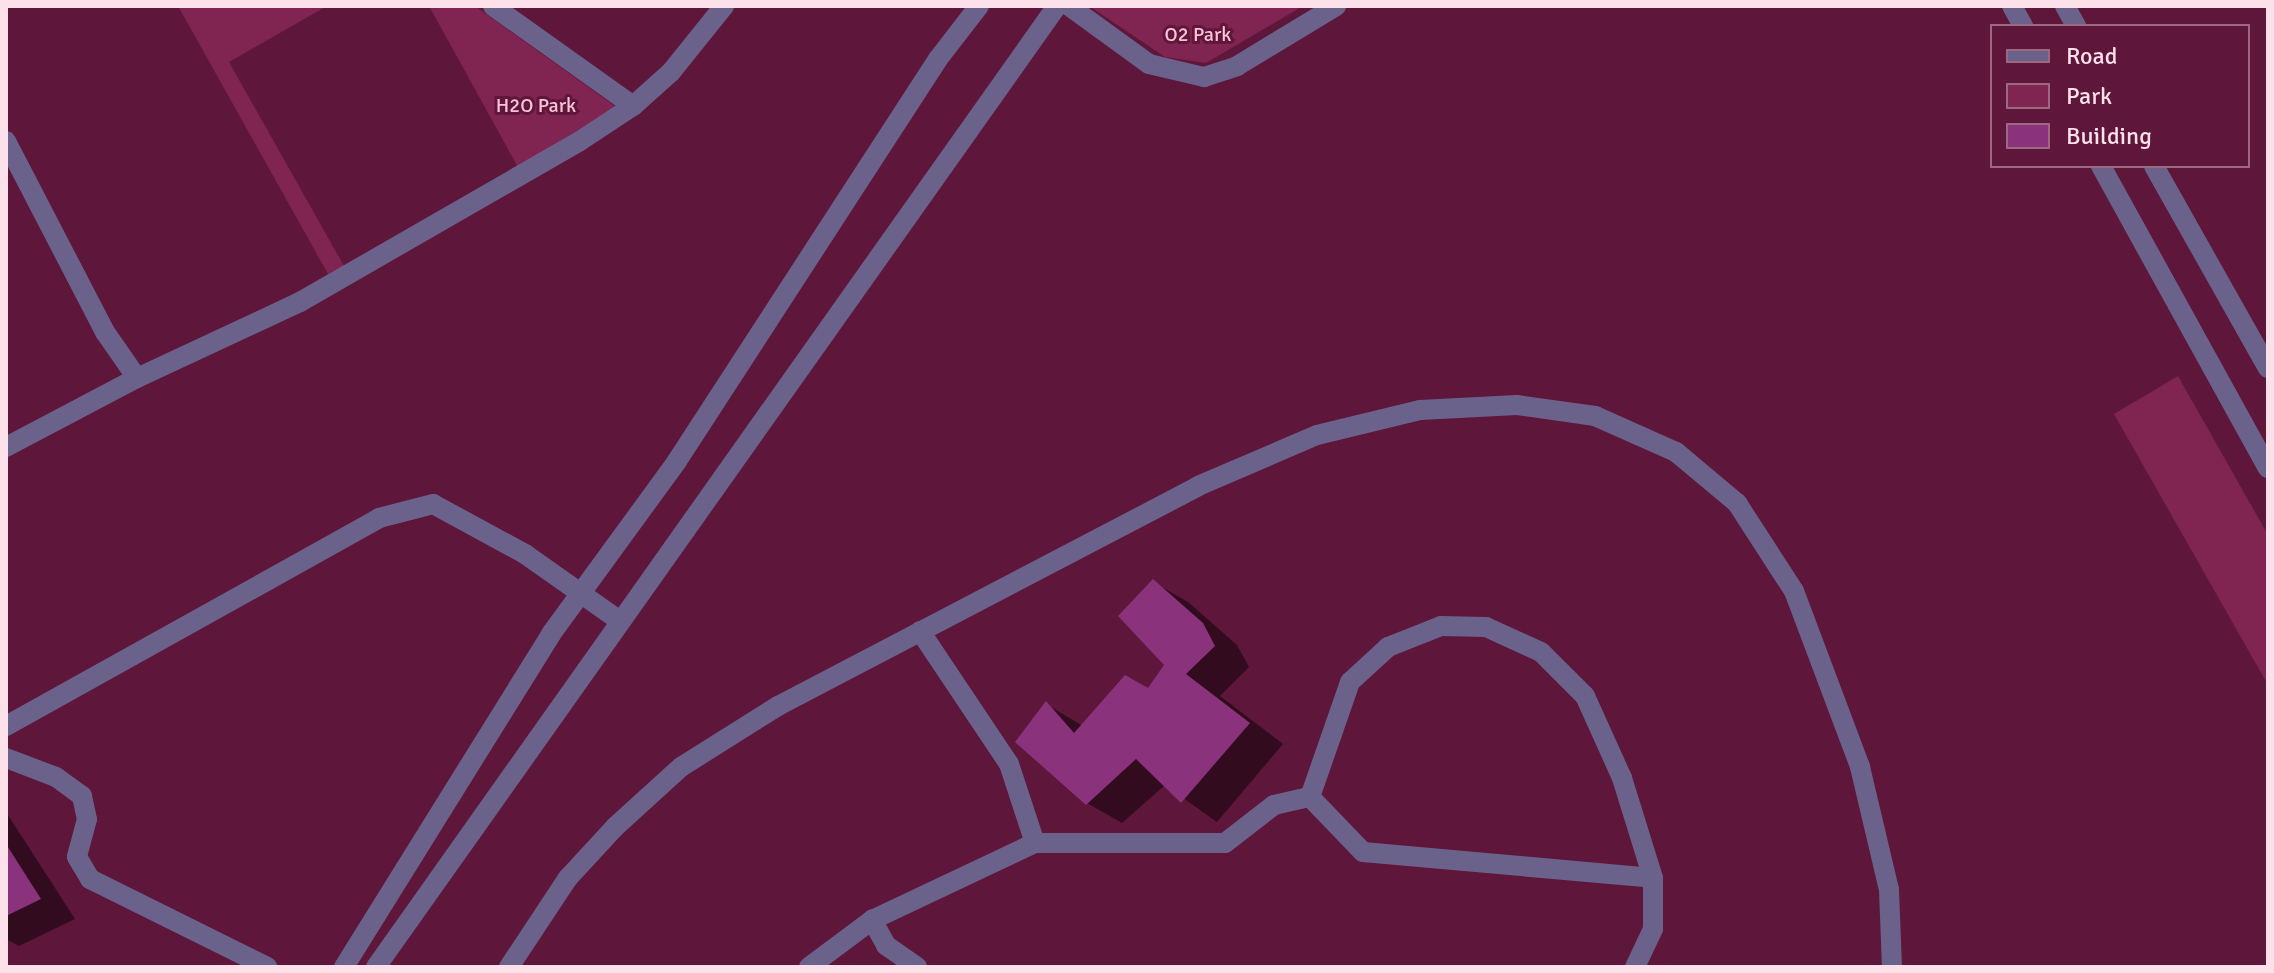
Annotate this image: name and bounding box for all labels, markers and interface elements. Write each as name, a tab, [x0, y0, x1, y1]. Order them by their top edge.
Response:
park label: O2 Park	[1165, 22, 1231, 46]
legend	[1990, 24, 2250, 168]
text: Road	[2066, 41, 2117, 71]
text: Park	[2066, 81, 2112, 111]
park label: H2O Park	[496, 93, 576, 117]
text: Building	[2066, 121, 2152, 151]

